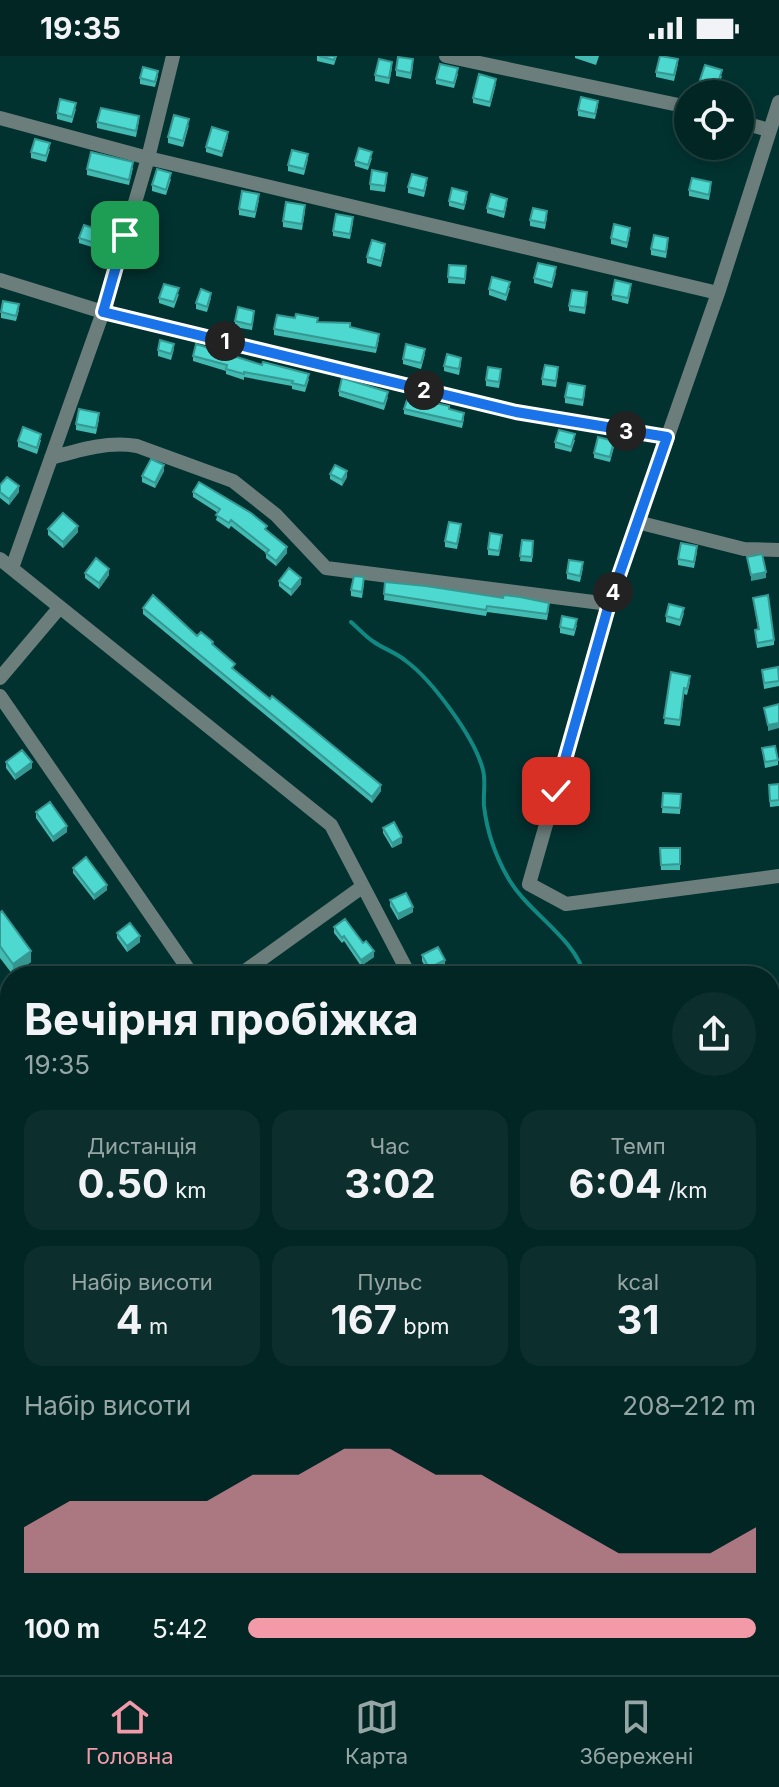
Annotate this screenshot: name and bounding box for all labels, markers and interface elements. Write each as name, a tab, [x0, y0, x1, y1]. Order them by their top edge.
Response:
text: 19:35	[40, 10, 121, 46]
map controls	[674, 80, 754, 160]
button: locate	[674, 80, 754, 160]
pin	[91, 201, 159, 269]
icon: arrive	[103, 213, 147, 257]
pin: 1	[205, 321, 245, 361]
text: 1	[220, 328, 230, 354]
pin: 2	[404, 370, 444, 410]
text: 2	[417, 377, 431, 403]
pin: 3	[606, 411, 646, 451]
text: 3	[619, 418, 633, 444]
pin: 4	[593, 572, 633, 612]
text: 4	[606, 579, 620, 605]
pin	[522, 757, 590, 825]
icon: check	[534, 769, 578, 813]
text: Вечірня пробіжка	[24, 992, 419, 1046]
button: share	[672, 992, 756, 1076]
text: 19:35	[24, 1049, 90, 1080]
text: Дистанція	[87, 1133, 197, 1159]
text: Час	[370, 1133, 410, 1159]
text: Темп	[610, 1133, 666, 1159]
text: 0.50	[78, 1159, 169, 1208]
text: 3:02	[344, 1159, 436, 1208]
text: 6:04	[569, 1159, 662, 1208]
text: km	[169, 1177, 207, 1203]
text: /km	[662, 1177, 707, 1203]
text: Набір висоти	[71, 1269, 213, 1295]
text: Пульс	[357, 1269, 423, 1295]
text: kcal	[617, 1269, 659, 1295]
text: 4	[116, 1295, 143, 1344]
text: 167	[331, 1295, 397, 1344]
text: 31	[616, 1295, 660, 1344]
text: m	[143, 1313, 168, 1339]
text: bpm	[397, 1313, 449, 1339]
text: Набір висоти	[24, 1390, 191, 1421]
text: 208–212 m	[622, 1390, 756, 1421]
text: 100 m	[24, 1613, 100, 1644]
text: 5:42	[152, 1613, 208, 1644]
tab: Головна	[86, 1695, 174, 1769]
tab: Карта	[345, 1695, 408, 1769]
tab: Збережені	[580, 1695, 693, 1769]

